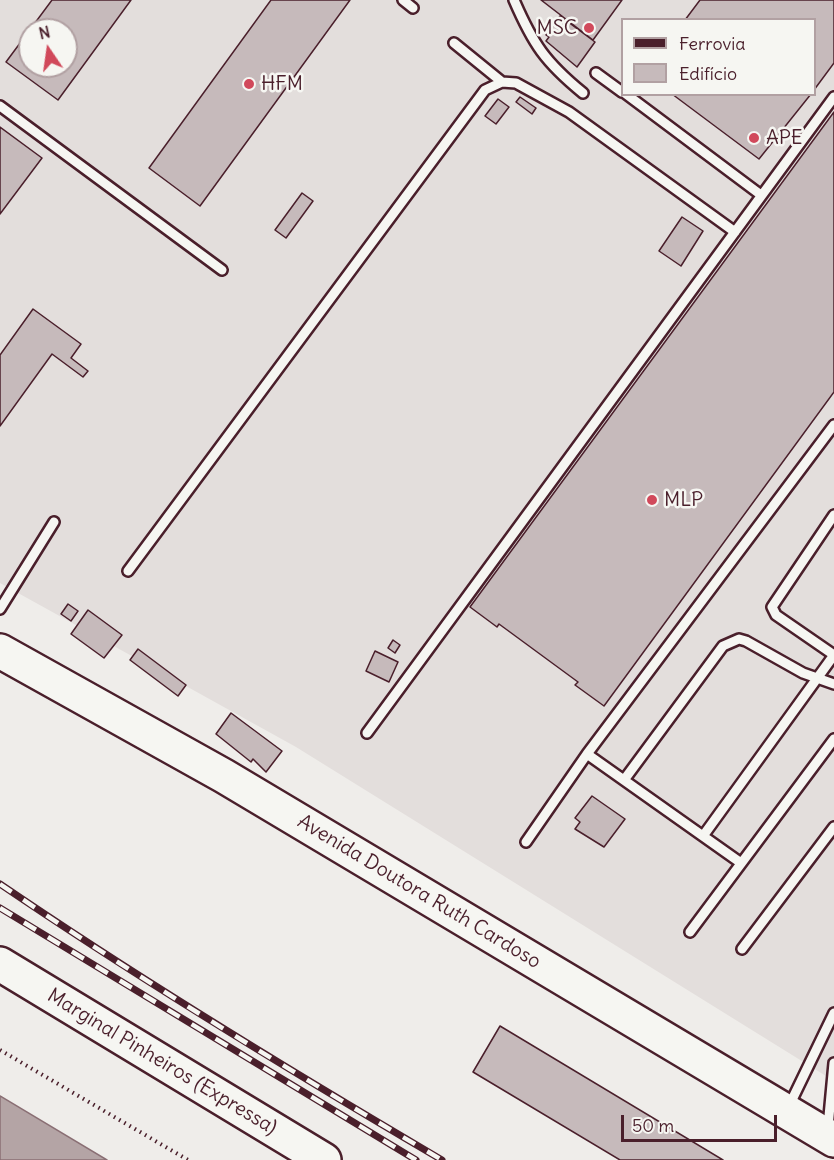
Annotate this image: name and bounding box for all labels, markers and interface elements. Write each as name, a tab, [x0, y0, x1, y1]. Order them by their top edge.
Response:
place label: MSC	[536, 16, 577, 40]
north arrow	[18, 18, 78, 78]
legend	[621, 18, 816, 96]
text: N	[37, 21, 52, 43]
marker: MSC	[582, 21, 596, 35]
text: Ferrovia	[679, 32, 746, 55]
text: Edifício	[679, 62, 737, 85]
place label: HFM	[261, 72, 303, 96]
marker: HFM	[242, 77, 256, 91]
place label: APE	[766, 126, 803, 150]
marker: APE	[747, 131, 761, 145]
place label: MLP	[664, 488, 703, 512]
marker: MLP	[645, 493, 659, 507]
street label: Avenida Doutora Ruth Cardoso	[293, 810, 545, 974]
street label: Marginal Pinheiros (Expressa)	[43, 984, 281, 1140]
scale bar	[624, 1103, 780, 1141]
text: 50 m	[632, 1114, 674, 1137]

